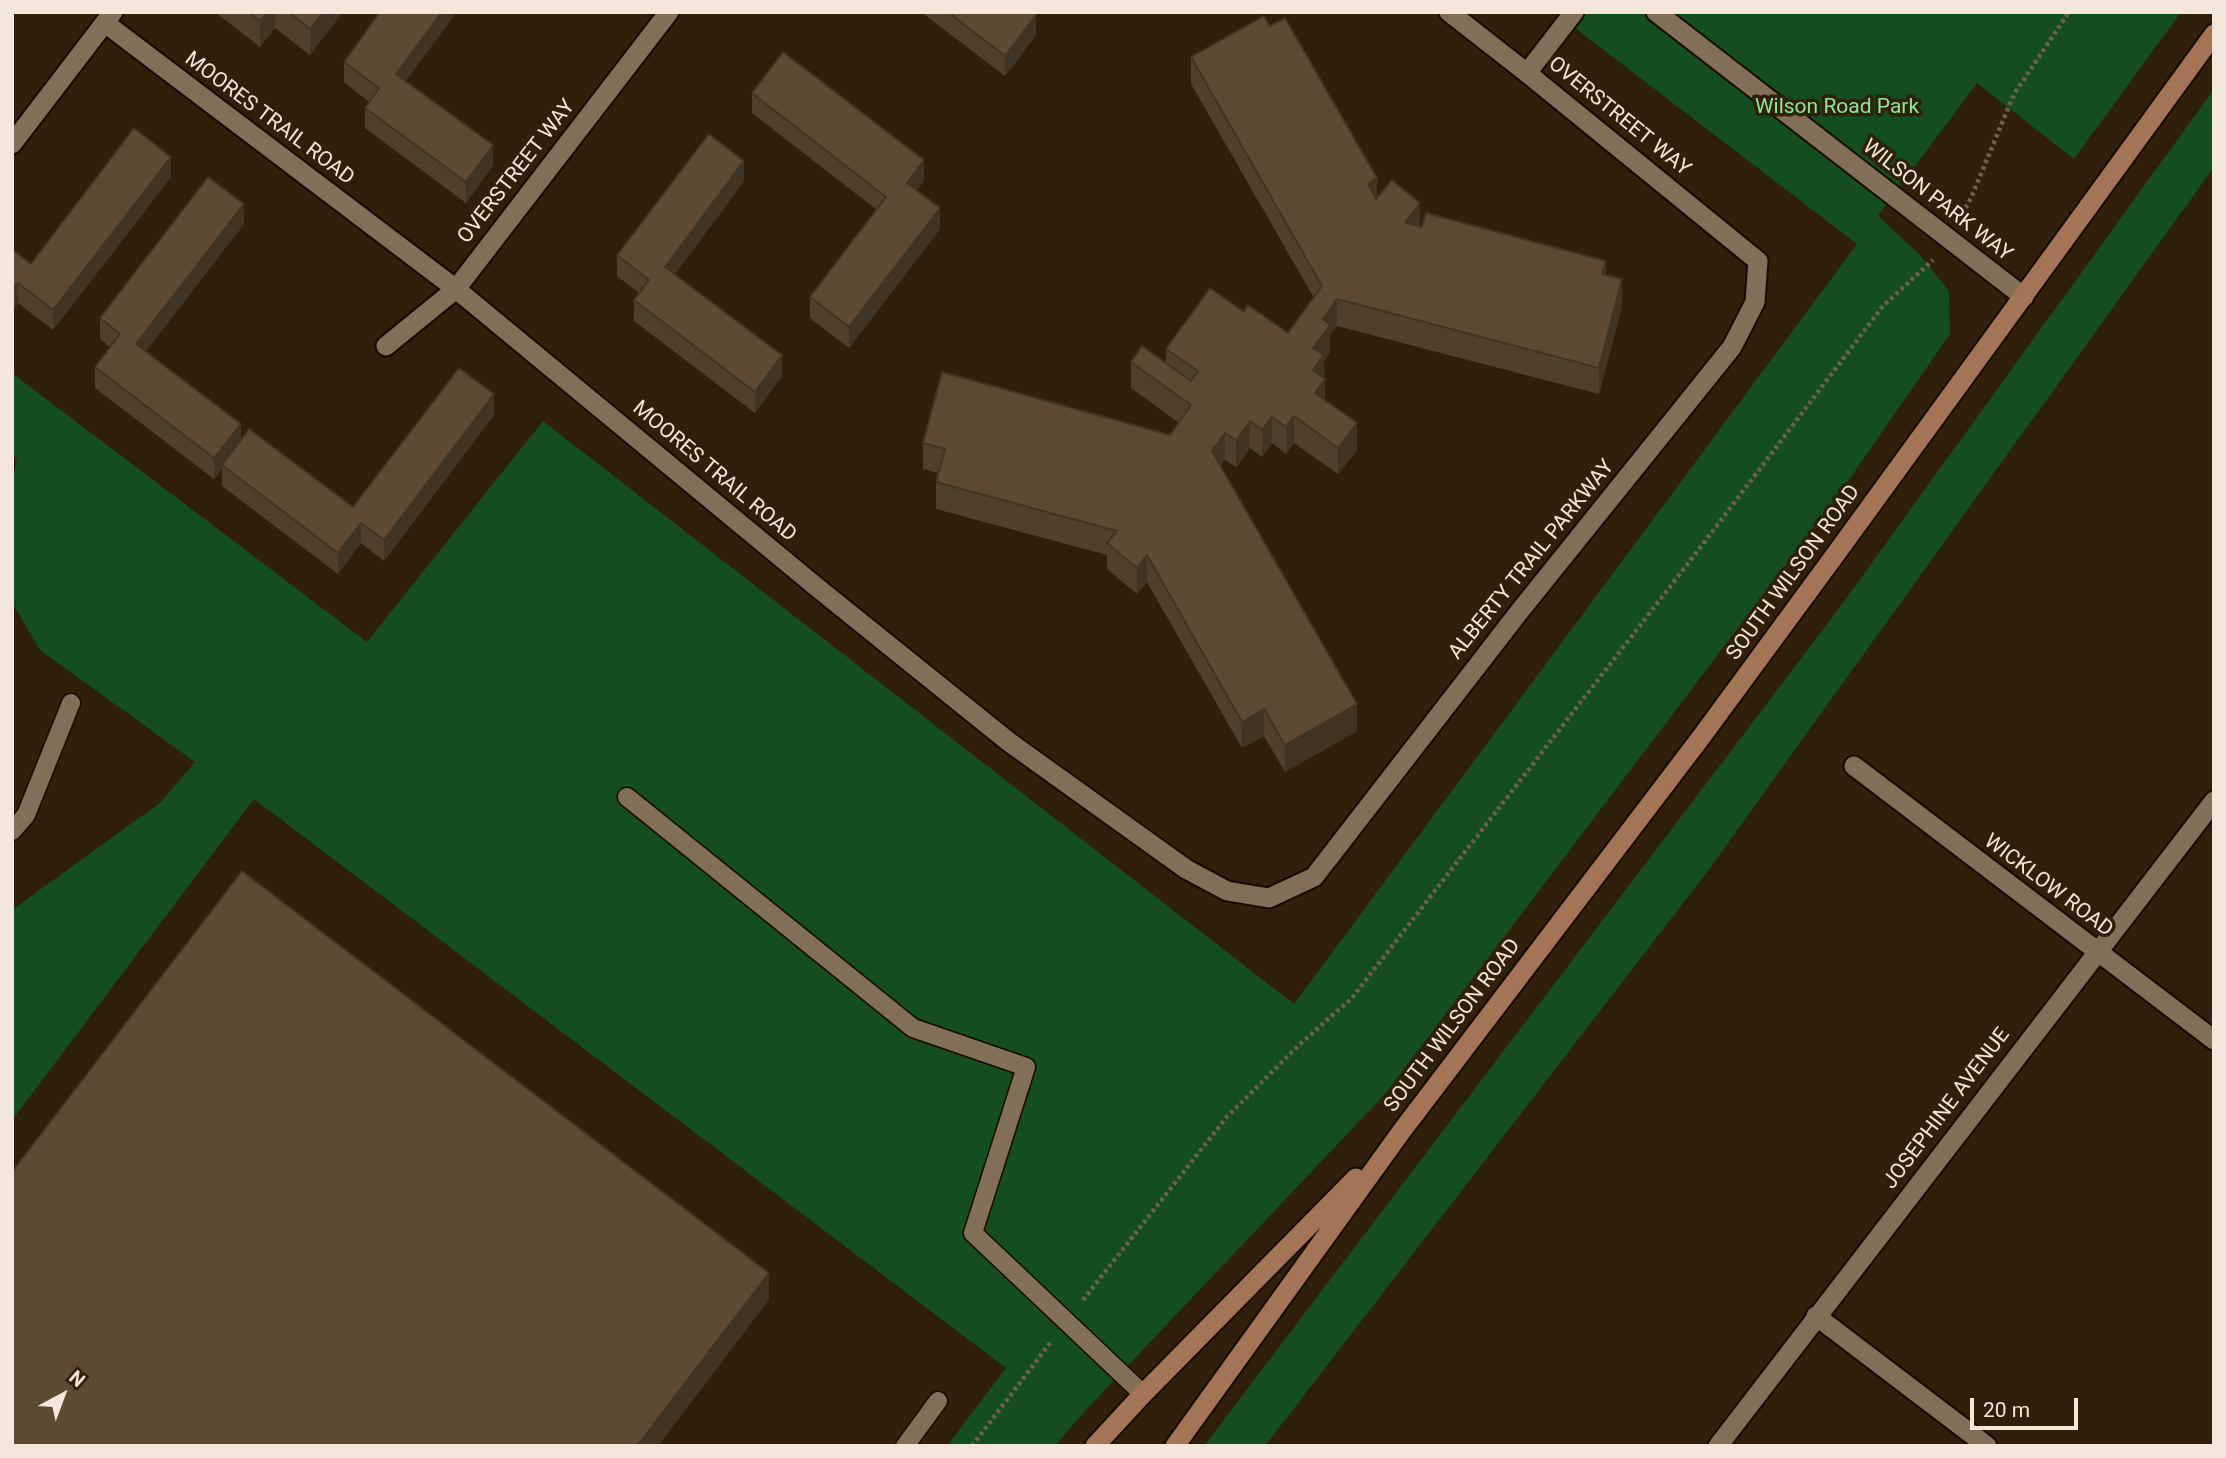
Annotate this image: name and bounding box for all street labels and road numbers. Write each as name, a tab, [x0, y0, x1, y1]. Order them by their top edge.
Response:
street label: MOORES TRAIL ROAD	[179, 47, 359, 191]
street label: OVERSTREET WAY	[1543, 52, 1695, 182]
street label: OVERSTREET WAY	[453, 95, 581, 249]
street label: WILSON PARK WAY	[1857, 135, 2017, 267]
street label: MOORES TRAIL ROAD	[627, 396, 801, 548]
street label: ALBERTY TRAIL PARKWAY	[1444, 455, 1620, 665]
street label: SOUTH WILSON ROAD	[1722, 480, 1866, 666]
street label: WICKLOW ROAD	[1979, 829, 2117, 943]
street label: SOUTH WILSON ROAD	[1380, 934, 1526, 1118]
street label: JOSEPHINE AVENUE	[1878, 1023, 2016, 1195]

